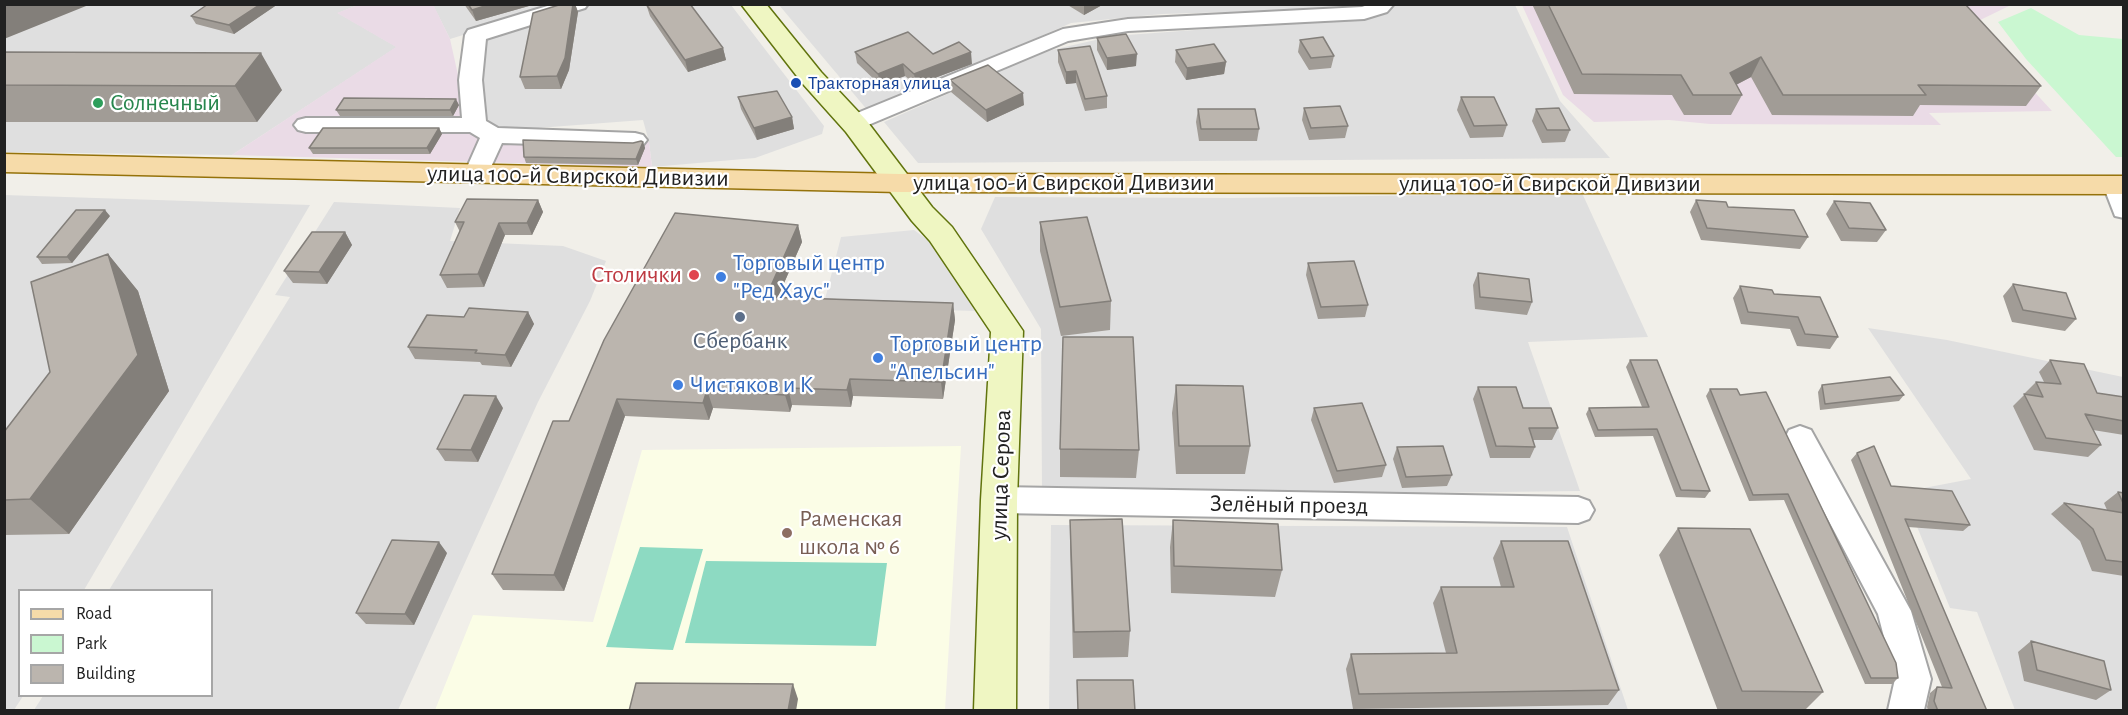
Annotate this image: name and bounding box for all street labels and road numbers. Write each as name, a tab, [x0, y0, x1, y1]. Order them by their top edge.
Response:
street label: улица 100-й Свирской Дивизии	[427, 159, 729, 193]
street label: улица 100-й Свирской Дивизии	[913, 169, 1215, 197]
street label: улица 100-й Свирской Дивизии	[1399, 170, 1701, 198]
street label: улица Серова	[984, 409, 1018, 541]
street label: Зелёный проезд	[1210, 489, 1368, 521]

